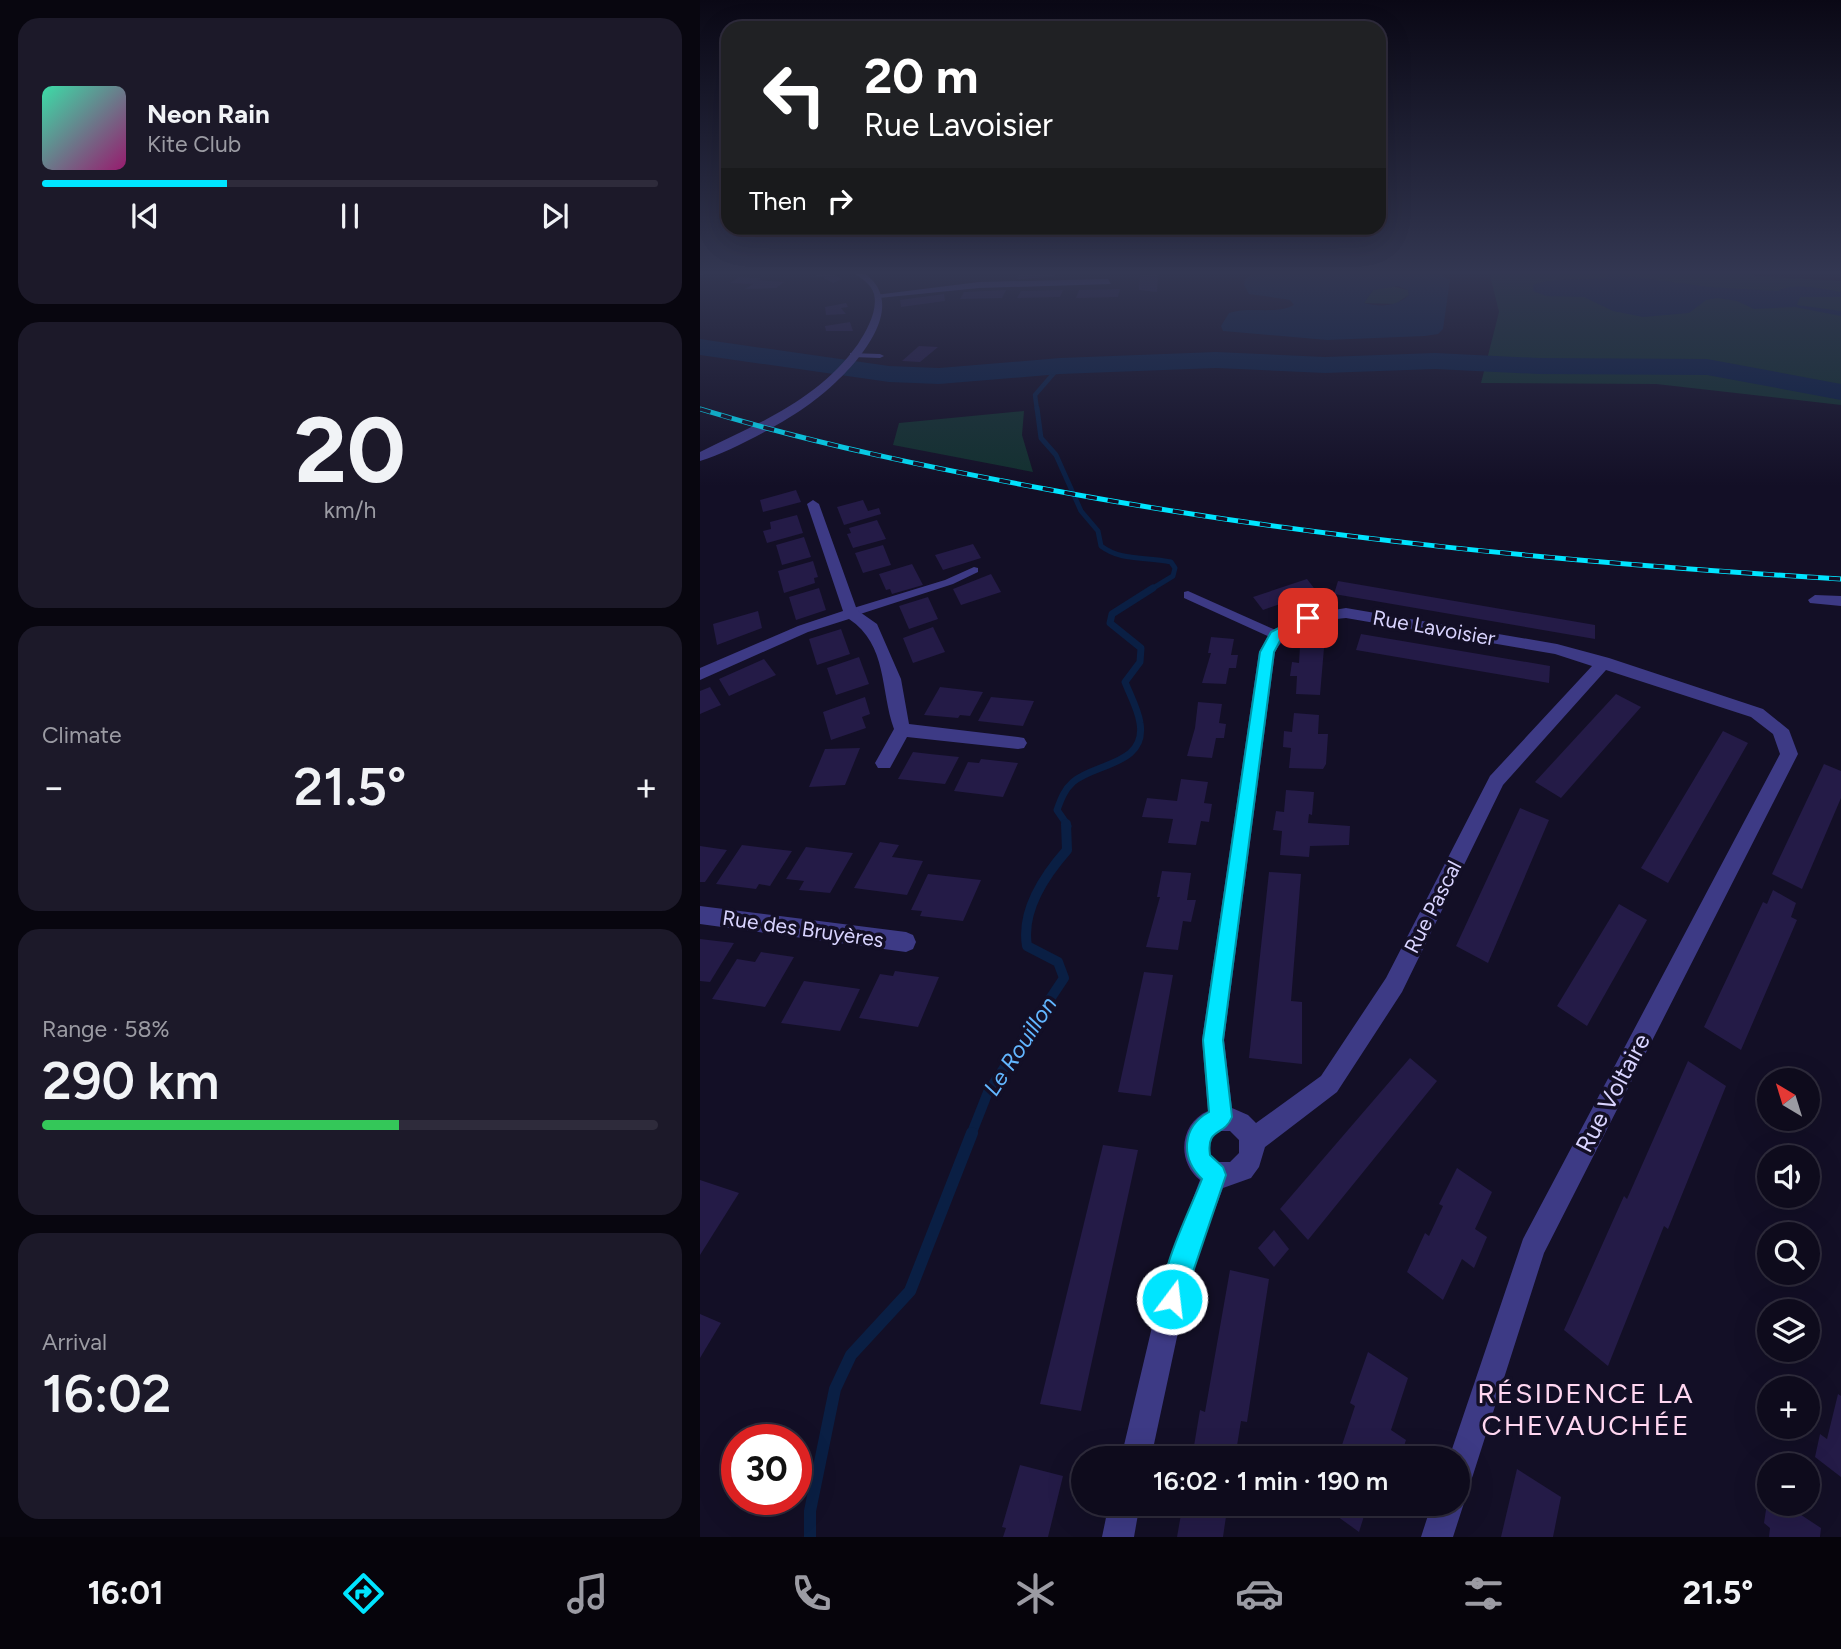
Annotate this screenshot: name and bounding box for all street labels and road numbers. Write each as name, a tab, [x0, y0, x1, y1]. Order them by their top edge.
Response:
street label: Rue Lavoisier	[1371, 604, 1497, 651]
street label: Rue Pascal	[1399, 856, 1467, 957]
street label: Rue des Bruyères	[721, 905, 885, 952]
street label: Rue Voltaire	[1569, 1028, 1656, 1157]

